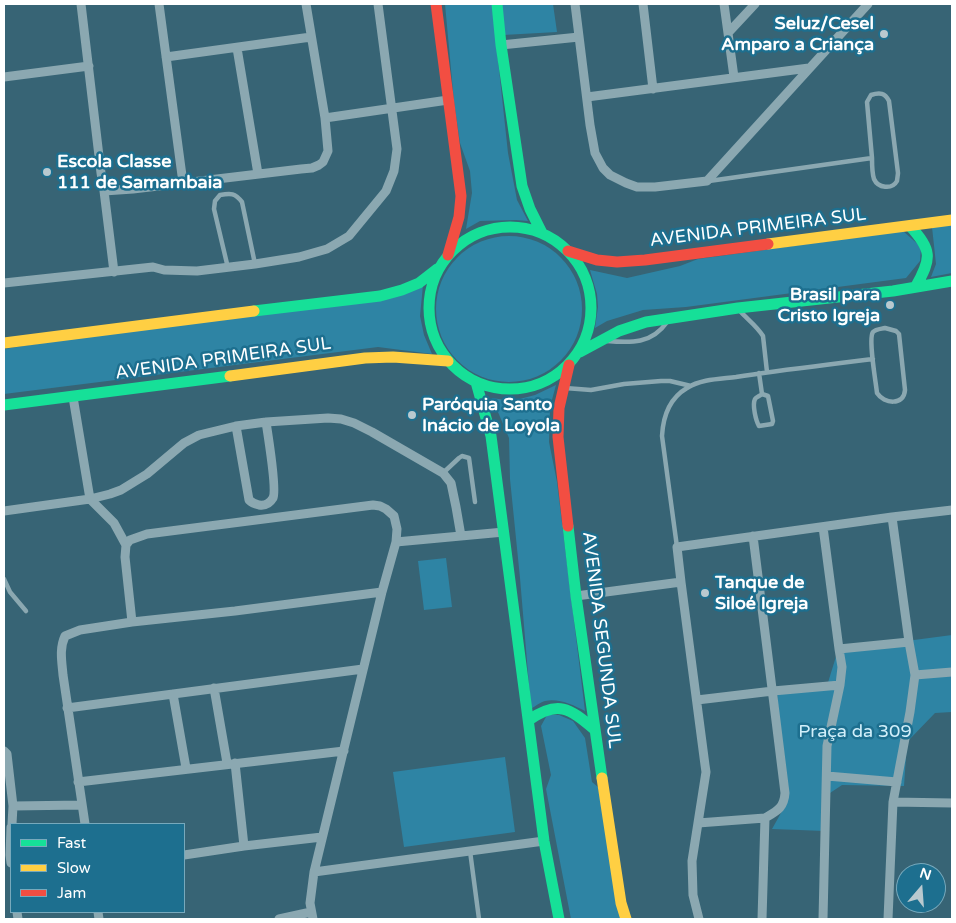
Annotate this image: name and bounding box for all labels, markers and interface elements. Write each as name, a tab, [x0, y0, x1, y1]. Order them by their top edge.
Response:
place label: Seluz/Cesel Amparo a Criança	[721, 13, 874, 56]
marker: Seluz/Cesel Amparo a Criança	[878, 28, 890, 40]
place label: Escola Classe 111 de Samambaia	[57, 151, 222, 193]
marker: Escola Classe 111 de Samambaia	[41, 166, 53, 178]
street label: AVENIDA PRIMEIRA SUL	[649, 204, 867, 252]
place label: Brasil para Cristo Igreja	[778, 284, 880, 326]
marker: Brasil para Cristo Igreja	[884, 299, 896, 311]
street label: AVENIDA PRIMEIRA SUL	[114, 333, 332, 385]
place label: Paróquia Santo Inácio de Loyola	[422, 394, 560, 436]
marker: Paróquia Santo Inácio de Loyola	[406, 409, 418, 421]
street label: AVENIDA SEGUNDA SUL	[577, 530, 625, 750]
place label: Tanque de Siloé Igreja	[715, 572, 808, 614]
marker: Tanque de Siloé Igreja	[699, 587, 711, 599]
park label: Praça da 309	[798, 721, 912, 743]
legend	[10, 823, 185, 913]
text: Fast	[57, 834, 86, 852]
text: Slow	[57, 859, 91, 877]
north arrow	[896, 863, 946, 913]
text: N	[918, 864, 933, 884]
text: Jam	[57, 884, 86, 902]

